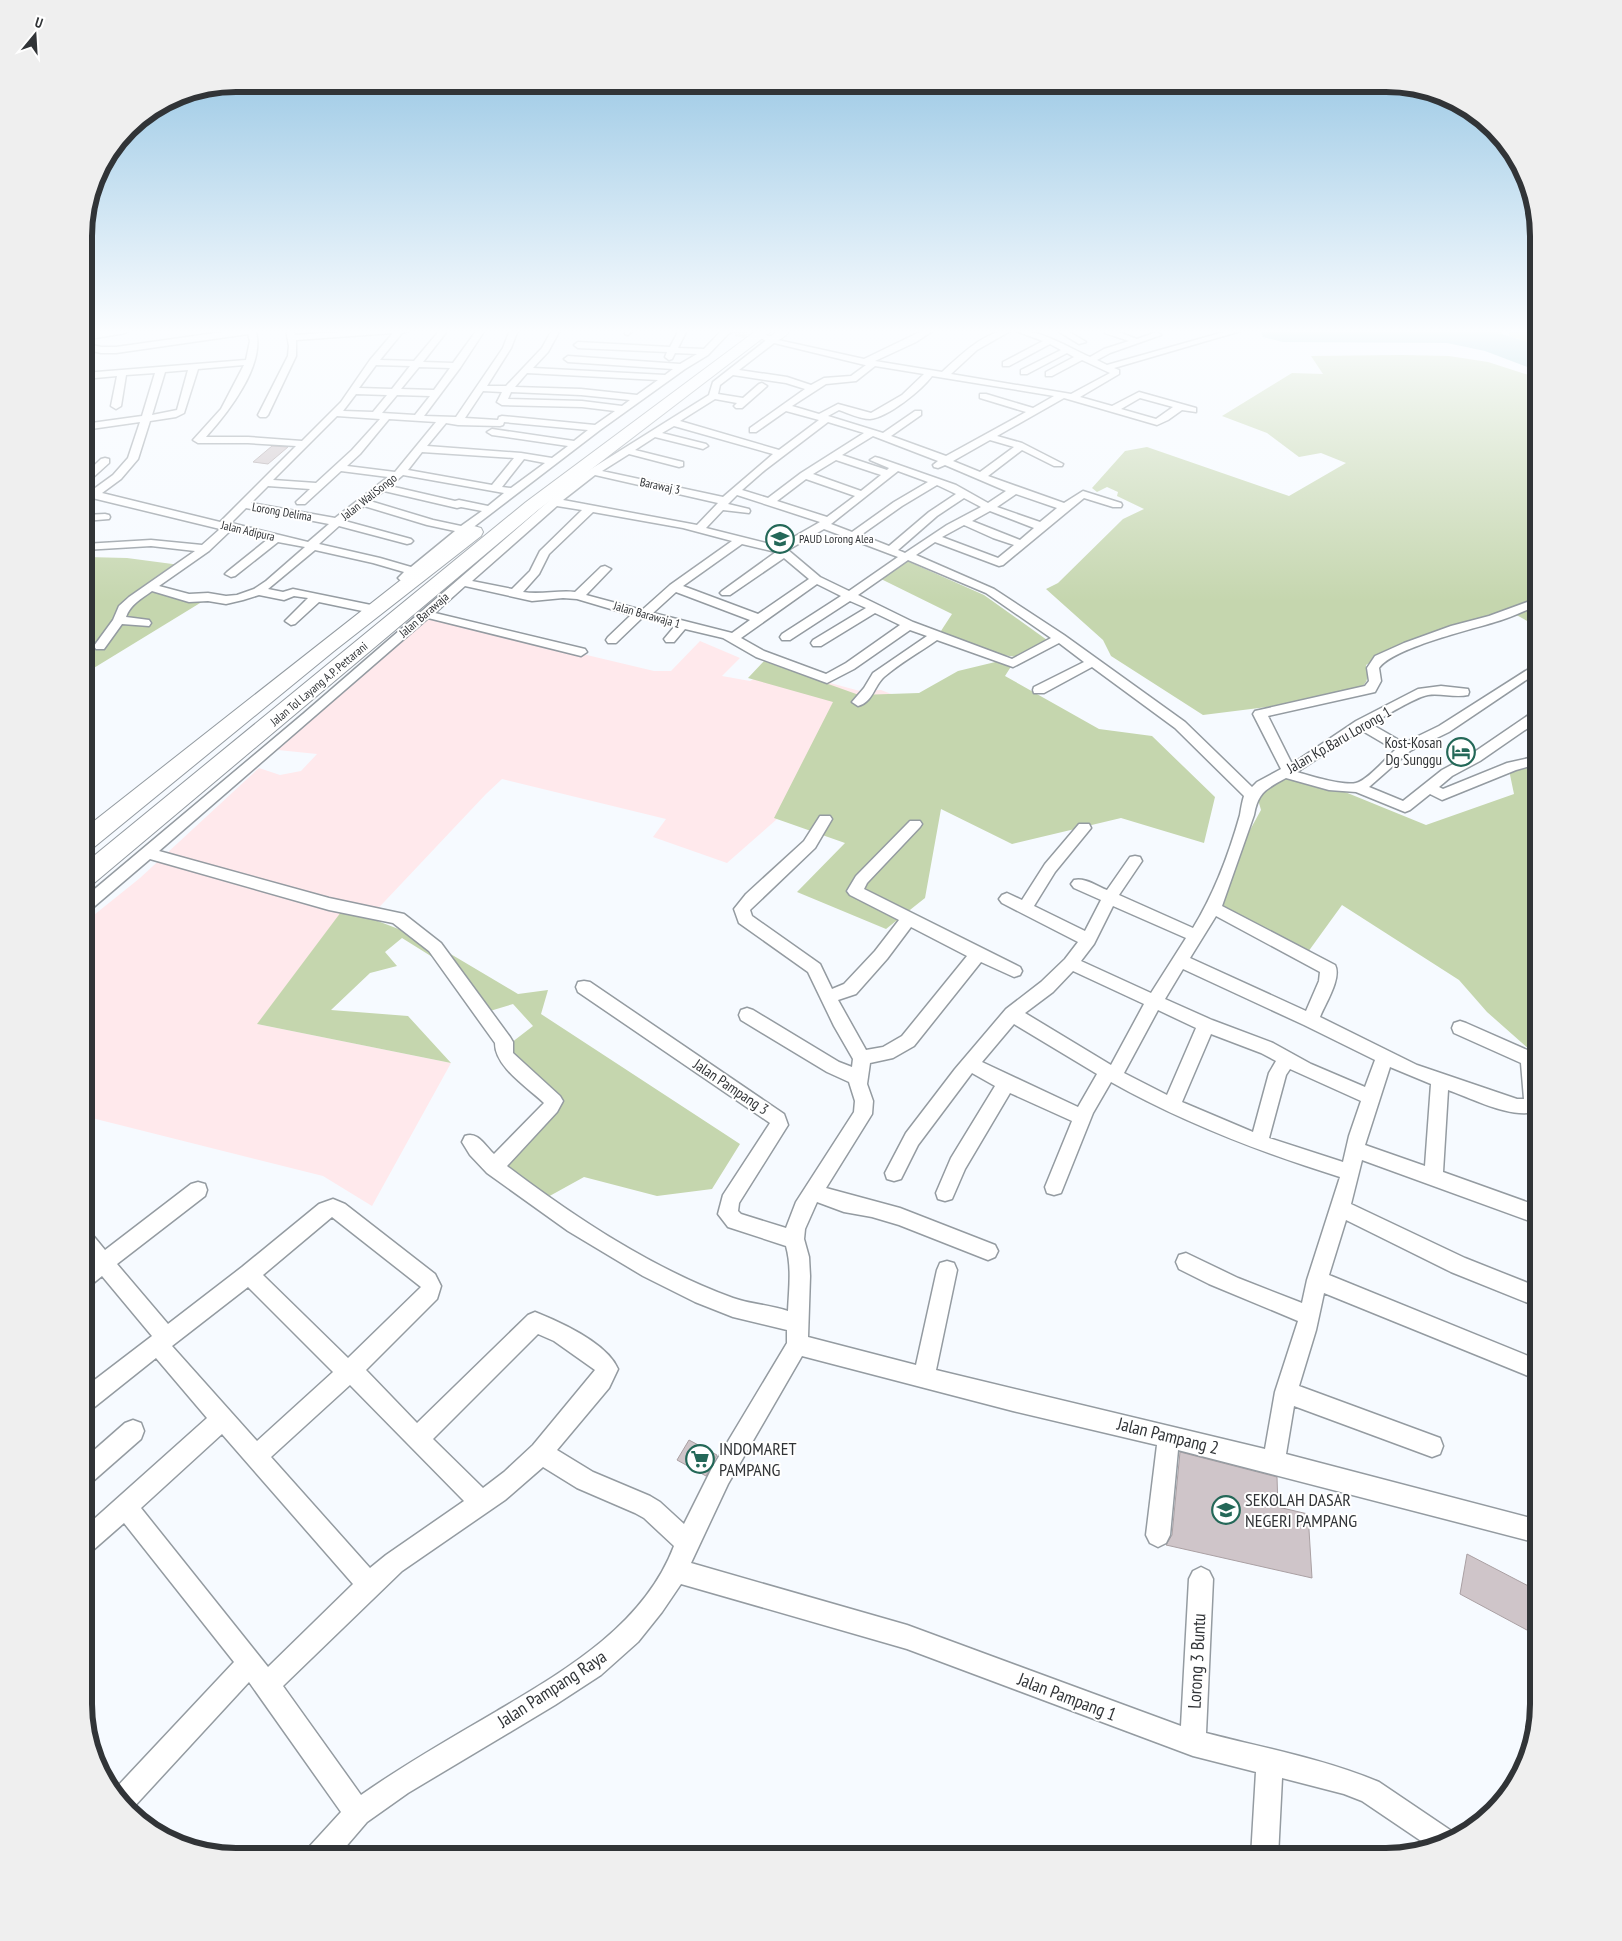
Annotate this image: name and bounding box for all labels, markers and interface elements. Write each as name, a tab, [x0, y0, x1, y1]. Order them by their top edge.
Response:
north arrow	[10, 10, 60, 60]
text: U	[33, 13, 45, 32]
street label: Jalan WaliSongo	[337, 470, 400, 524]
street label: Barawaj 3	[639, 474, 682, 497]
street label: Lorong Delima	[251, 499, 313, 524]
street label: Jalan Adipura	[219, 517, 277, 544]
school or university icon: PAUD Lorong Alea	[765, 524, 795, 554]
place label: PAUD Lorong Alea	[799, 531, 874, 546]
street label: Jalan Barawaja	[395, 589, 452, 641]
street label: Jalan Barawaja 1	[611, 598, 682, 631]
street label: Jalan Tol Layang A.P. Pettarani	[266, 638, 370, 729]
street label: Jalan Kp.Baru Lorong 1	[1282, 702, 1394, 778]
place label: Kost-Kosan Dg Sunggu	[1385, 733, 1442, 769]
hotel icon: Kost-Kosan Dg Sunggu	[1446, 737, 1476, 767]
street label: Jalan Pampang 3	[689, 1054, 772, 1119]
street label: Jalan Pampang 2	[1114, 1412, 1221, 1459]
place label: INDOMARET PAMPANG	[719, 1437, 797, 1481]
supermarket icon: INDOMARET PAMPANG	[685, 1444, 715, 1474]
place label: SEKOLAH DASAR NEGERI PAMPANG	[1245, 1488, 1357, 1532]
school or university icon: SEKOLAH DASAR NEGERI PAMPANG	[1211, 1495, 1241, 1525]
street label: Lorong 3 Buntu	[1183, 1613, 1210, 1709]
street label: Jalan Pampang Raya	[492, 1645, 611, 1733]
street label: Jalan Pampang 1	[1014, 1667, 1120, 1726]

